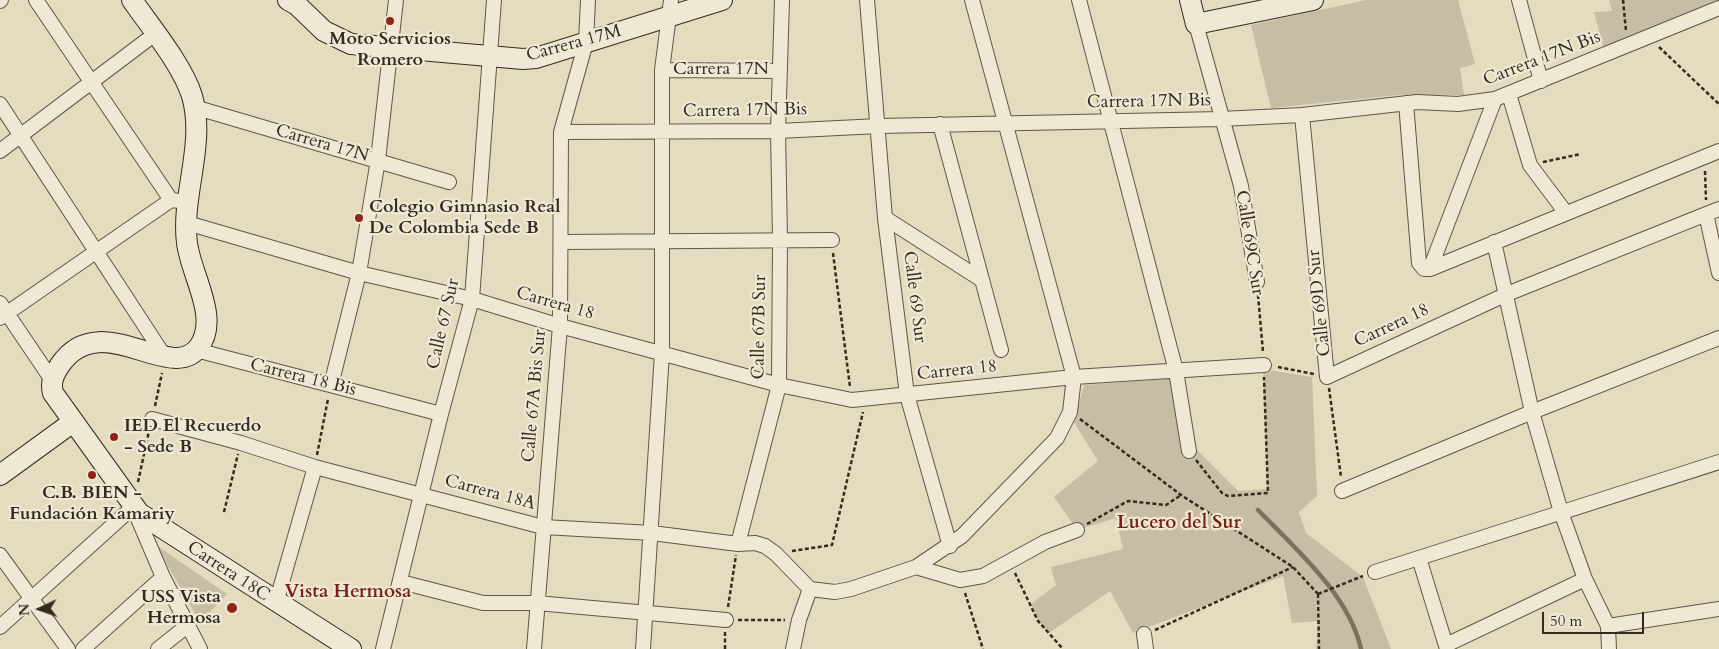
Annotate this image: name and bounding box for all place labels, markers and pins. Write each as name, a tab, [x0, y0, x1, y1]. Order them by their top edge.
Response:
marker: Moto Servicios Romero	[384, 15, 396, 27]
place label: Moto Servicios Romero	[329, 29, 451, 72]
place label: Colegio Gimnasio Real De Colombia Sede B	[369, 197, 561, 240]
marker: Colegio Gimnasio Real De Colombia Sede B	[353, 212, 365, 224]
place label: IED El Recuerdo - Sede B	[124, 416, 261, 458]
marker: IED El Recuerdo - Sede B	[108, 431, 120, 443]
marker: C.B. BIEN - Fundación Kamariy	[86, 469, 98, 481]
place label: C.B. BIEN - Fundación Kamariy	[9, 483, 175, 526]
place label: USS Vista Hermosa	[141, 587, 221, 630]
marker: USS Vista Hermosa	[225, 601, 239, 615]

